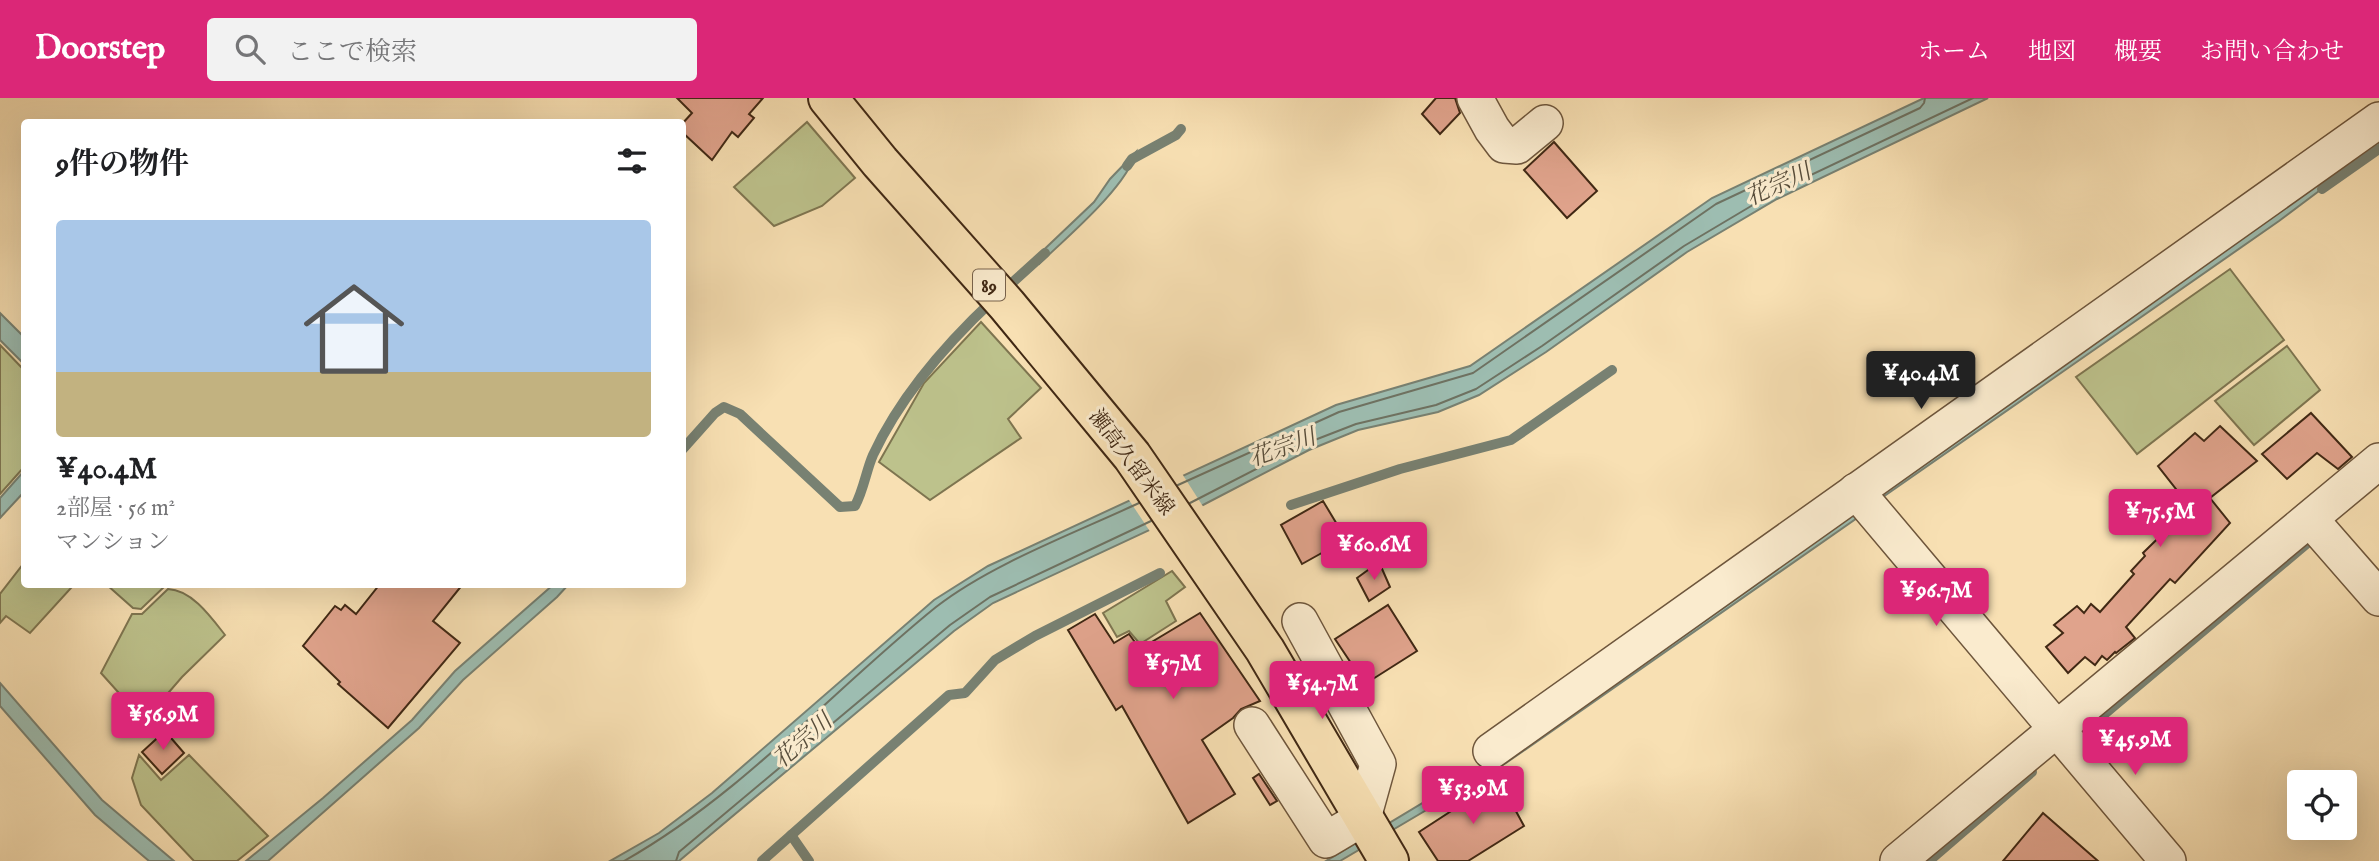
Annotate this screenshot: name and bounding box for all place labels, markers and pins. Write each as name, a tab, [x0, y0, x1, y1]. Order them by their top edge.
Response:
pin: ¥40.4M	[1864, 352, 1978, 411]
pin: ¥75.5M	[2103, 490, 2217, 549]
pin: ¥60.6M	[1317, 522, 1431, 582]
pin: ¥96.7M	[1879, 568, 1993, 628]
pin: ¥57M	[1132, 642, 1214, 701]
pin: ¥54.7M	[1265, 662, 1379, 721]
pin: ¥56.9M	[106, 692, 220, 752]
pin: ¥45.9M	[2078, 718, 2192, 777]
pin: ¥53.9M	[1416, 766, 1530, 826]

